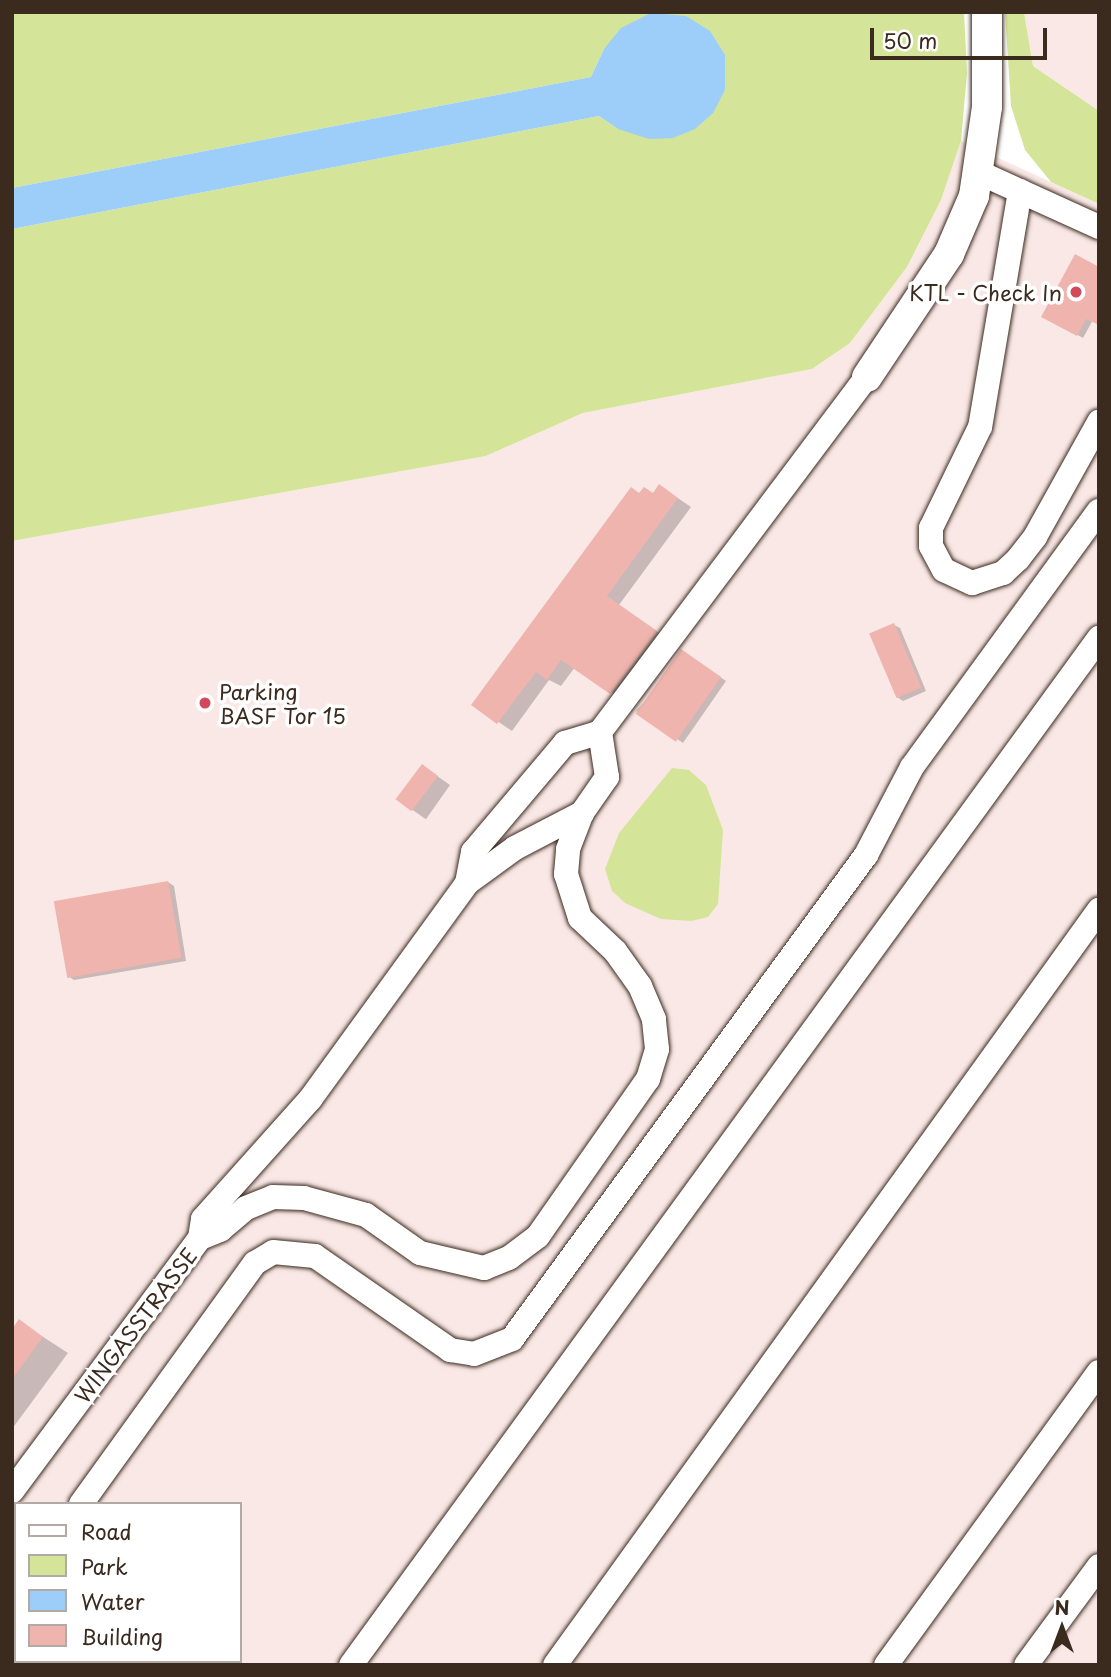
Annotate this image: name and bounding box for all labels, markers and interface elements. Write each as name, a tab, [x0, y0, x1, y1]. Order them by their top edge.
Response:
scale bar	[873, 14, 1050, 58]
text: 50 m	[883, 24, 937, 56]
place label: KTL - Check In	[910, 279, 1062, 305]
marker: KTL - Check In	[1068, 284, 1084, 300]
place label: Parking BASF Tor 15	[219, 678, 346, 728]
marker: Parking BASF Tor 15	[197, 695, 213, 711]
street label: WINGASSTRASSE	[69, 1243, 201, 1407]
legend	[14, 1502, 242, 1663]
text: Road	[81, 1515, 132, 1547]
text: Park	[81, 1550, 128, 1582]
text: Water	[81, 1585, 144, 1617]
north arrow	[1027, 1593, 1097, 1663]
text: N	[1054, 1593, 1070, 1621]
text: Building	[81, 1620, 163, 1652]

